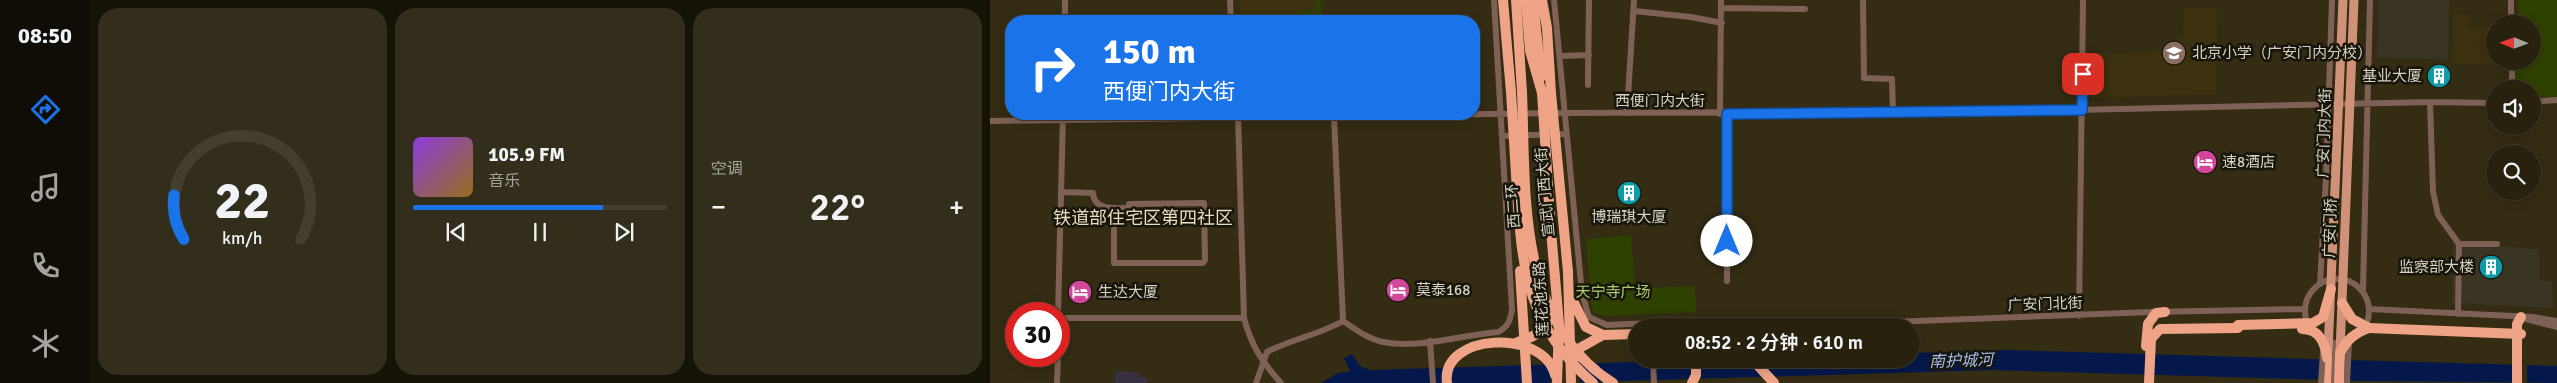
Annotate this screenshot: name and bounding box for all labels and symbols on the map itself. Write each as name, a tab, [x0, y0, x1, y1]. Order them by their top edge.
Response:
north arrow	[2486, 15, 2541, 70]
school or university icon: 北京小学（广安门内分校）	[2161, 40, 2187, 66]
place label: 北京小学（广安门内分校）	[2192, 44, 2372, 62]
pin	[2062, 53, 2104, 95]
building icon: 基业大厦	[2426, 63, 2452, 89]
place label: 基业大厦	[2362, 67, 2422, 85]
street label: 广安门内大街	[2313, 88, 2335, 178]
street label: 西便门内大街	[1615, 92, 1705, 110]
street label: 宣武门西大街	[1532, 146, 1558, 238]
hotel icon: 速8酒店	[2192, 149, 2218, 175]
place label: 速8酒店	[2222, 153, 2275, 171]
building icon: 博瑞琪大厦	[1616, 180, 1642, 206]
street label: 西二环	[1502, 183, 1524, 229]
street label: 广安门桥	[2320, 198, 2340, 258]
district label: 铁道部住宅区第四社区	[1053, 207, 1233, 229]
place label: 博瑞琪大厦	[1591, 208, 1667, 226]
position arrow	[1700, 214, 1752, 266]
building icon: 监察部大楼	[2478, 254, 2504, 280]
place label: 监察部大楼	[2399, 258, 2474, 276]
street label: 莲花池东路	[1530, 261, 1552, 337]
hotel icon: 莫泰168	[1385, 277, 1411, 303]
hotel icon: 生达大厦	[1067, 279, 1093, 305]
place label: 莫泰168	[1416, 281, 1470, 299]
place label: 生达大厦	[1098, 283, 1158, 301]
park label: 天宁寺广场	[1575, 283, 1651, 301]
street label: 广安门北街	[2007, 294, 2083, 314]
speed limit sign: 30	[1005, 302, 1070, 367]
water label: 南护城河	[1929, 350, 1996, 372]

